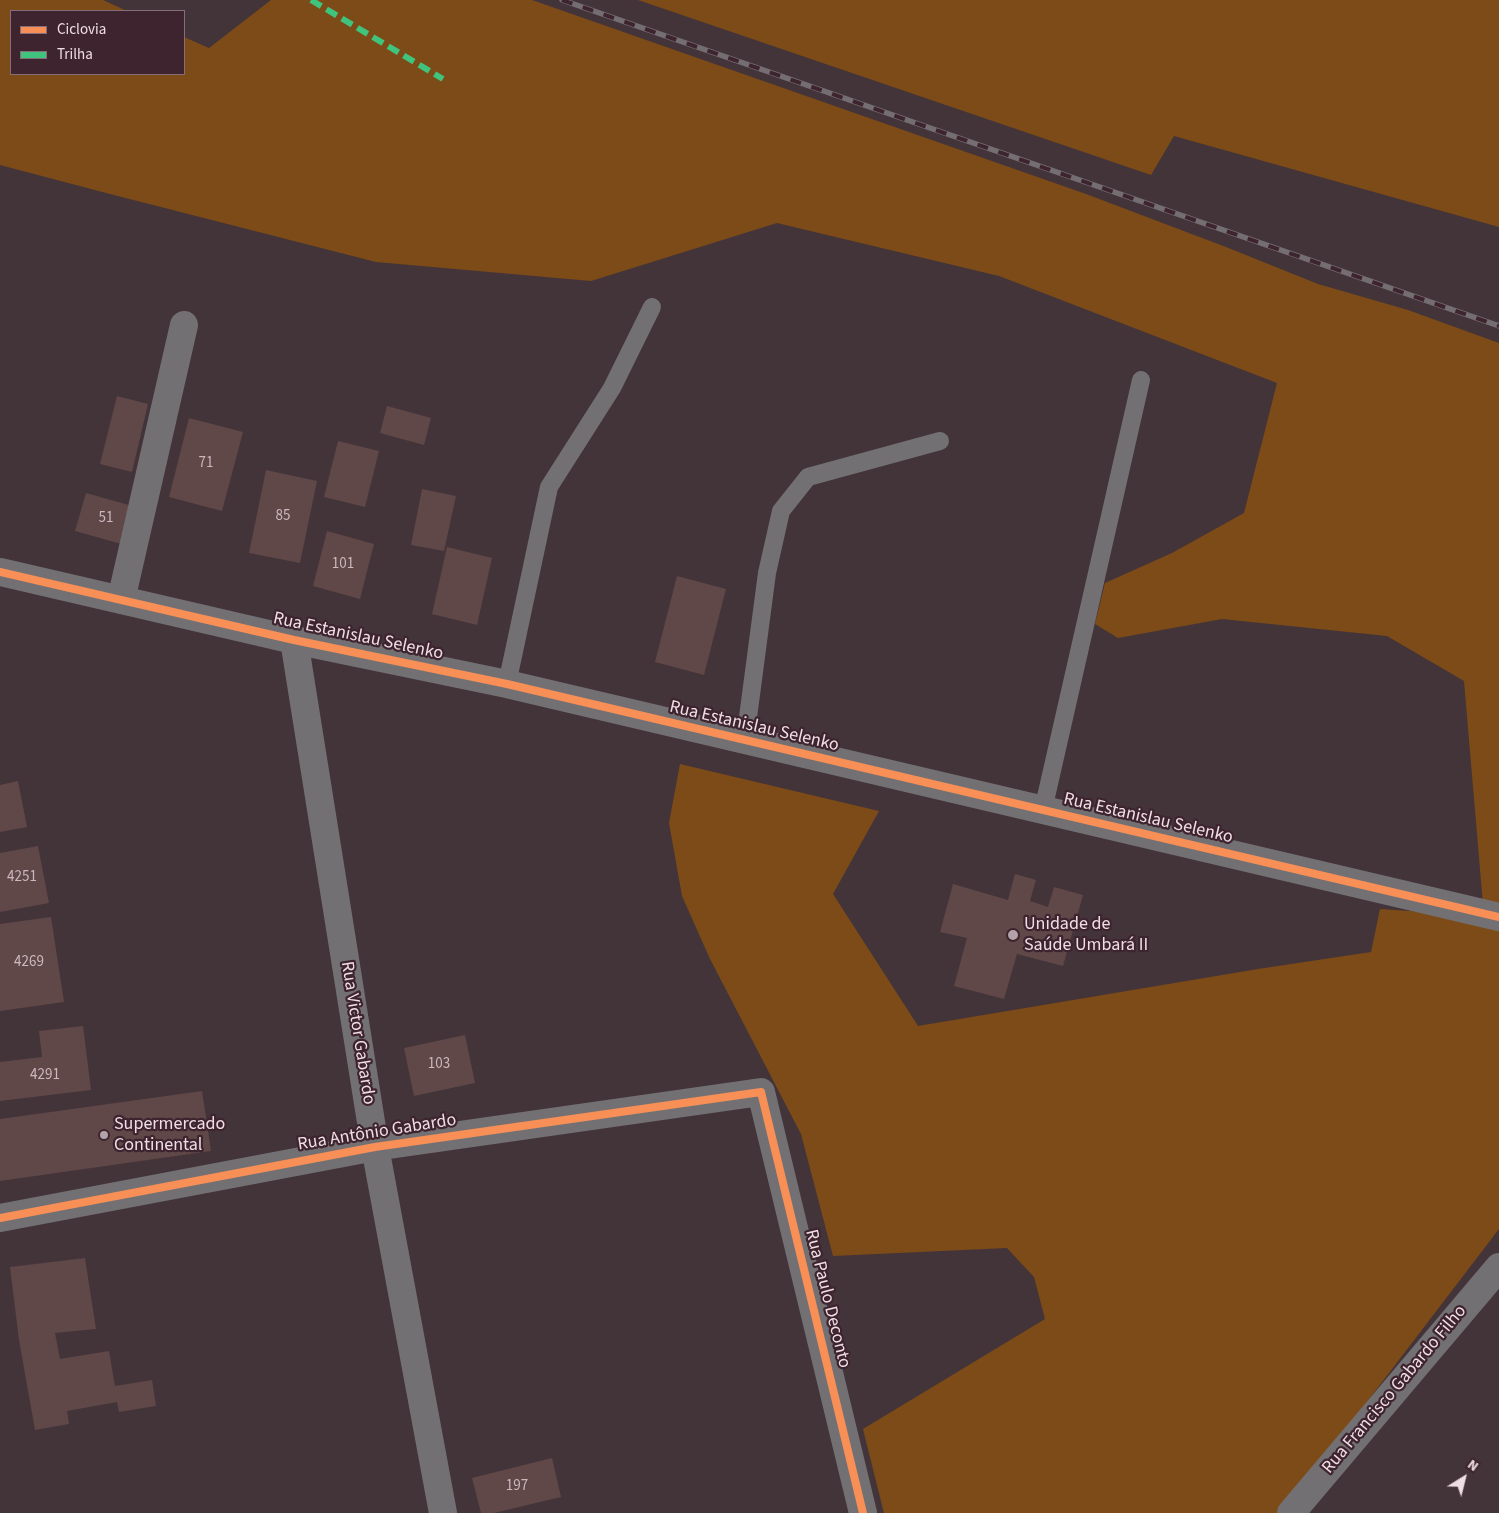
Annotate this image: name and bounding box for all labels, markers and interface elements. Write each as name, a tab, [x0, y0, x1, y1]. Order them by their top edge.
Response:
legend	[10, 10, 185, 75]
text: Ciclovia	[57, 19, 106, 40]
text: Trilha	[57, 44, 93, 65]
house number: 71	[199, 455, 213, 473]
house number: 85	[276, 508, 290, 526]
house number: 51	[99, 510, 113, 528]
house number: 101	[332, 556, 354, 574]
street label: Rua Estanislau Selenko	[271, 608, 445, 666]
street label: Rua Estanislau Selenko	[667, 697, 841, 757]
street label: Rua Estanislau Selenko	[1061, 789, 1235, 849]
house number: 4251	[7, 869, 37, 887]
place label: Unidade de Saúde Umbará II	[1024, 914, 1148, 956]
marker: Unidade de Saúde Umbará II	[1006, 928, 1020, 942]
house number: 4269	[14, 954, 44, 972]
street label: Rua Victor Gabardo	[335, 960, 379, 1106]
house number: 103	[428, 1056, 450, 1074]
house number: 4291	[30, 1067, 60, 1085]
street label: Rua Antônio Gabardo	[296, 1110, 458, 1156]
place label: Supermercado Continental	[114, 1114, 225, 1156]
marker: Supermercado Continental	[98, 1129, 110, 1141]
street label: Rua Paulo Deconto	[799, 1228, 855, 1370]
street label: Rua Francisco Gabardo Filho	[1318, 1301, 1472, 1479]
north arrow	[1439, 1453, 1489, 1503]
text: N	[1463, 1455, 1482, 1477]
house number: 197	[506, 1478, 528, 1496]

